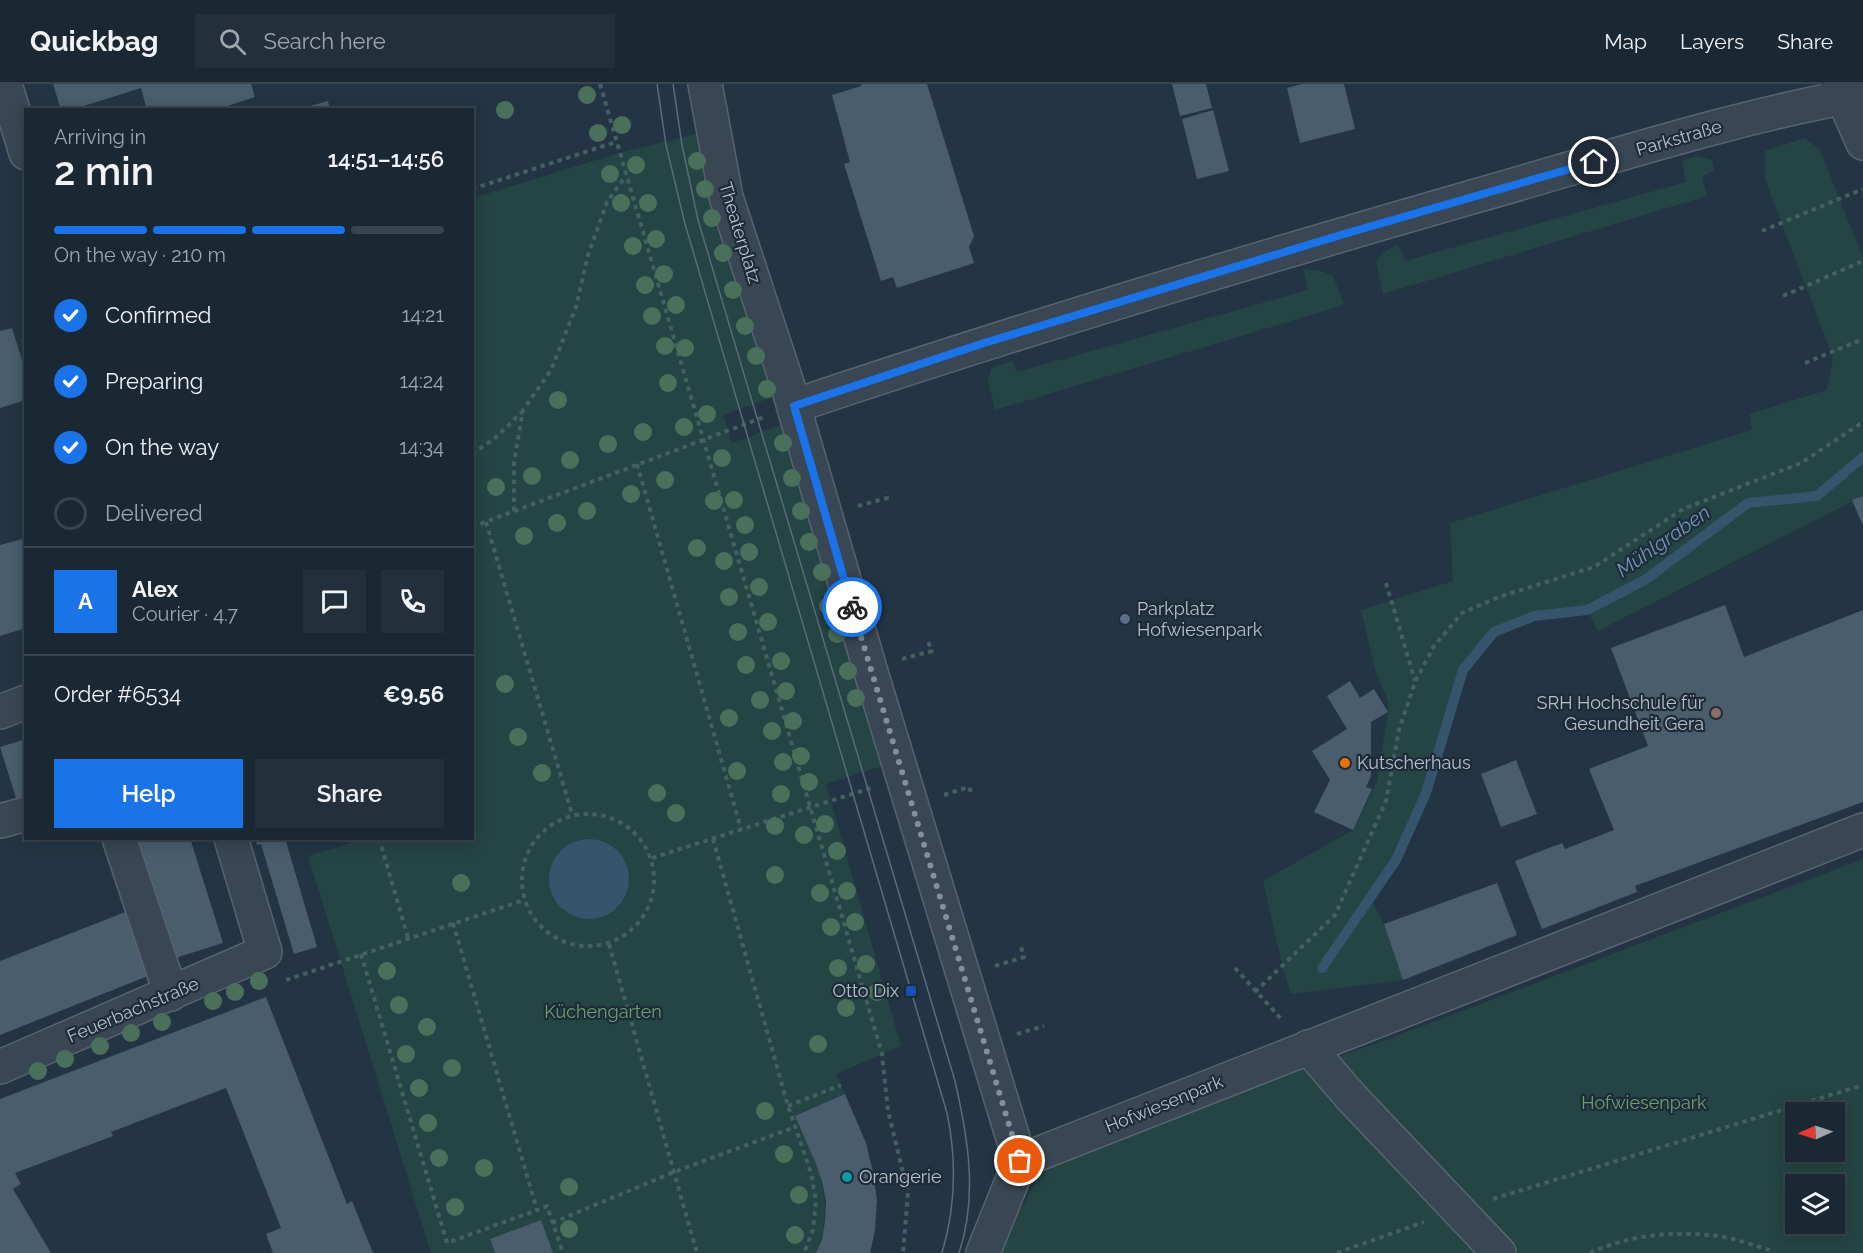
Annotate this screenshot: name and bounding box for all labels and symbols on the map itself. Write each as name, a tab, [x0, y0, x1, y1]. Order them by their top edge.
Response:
street label: Parkstraße	[1634, 115, 1724, 160]
pin	[1568, 136, 1619, 187]
street label: Theaterplatz	[715, 179, 766, 286]
water label: Mühlgraben	[1612, 500, 1714, 582]
courier	[822, 577, 882, 637]
place label: Parkplatz Hofwiesenpark	[1137, 598, 1263, 640]
marker: Parkplatz Hofwiesenpark	[1118, 612, 1132, 626]
place label: SRH Hochschule für Gesundheit Gera	[1536, 692, 1705, 734]
marker: SRH Hochschule für Gesundheit Gera	[1709, 706, 1723, 720]
place label: Kutscherhaus	[1357, 752, 1471, 773]
marker: Kutscherhaus	[1338, 756, 1352, 770]
street label: Feuerbachstraße	[64, 972, 202, 1047]
place label: Otto Dix	[832, 980, 899, 1001]
marker: Otto Dix	[904, 984, 918, 998]
park label: Küchengarten	[544, 1001, 662, 1022]
street label: Hofwiesenpark	[1102, 1070, 1226, 1137]
park label: Hofwiesenpark	[1581, 1092, 1707, 1113]
north arrow	[1785, 1102, 1845, 1162]
pin	[994, 1135, 1045, 1186]
place label: Orangerie	[859, 1166, 942, 1187]
marker: Orangerie	[840, 1170, 854, 1184]

